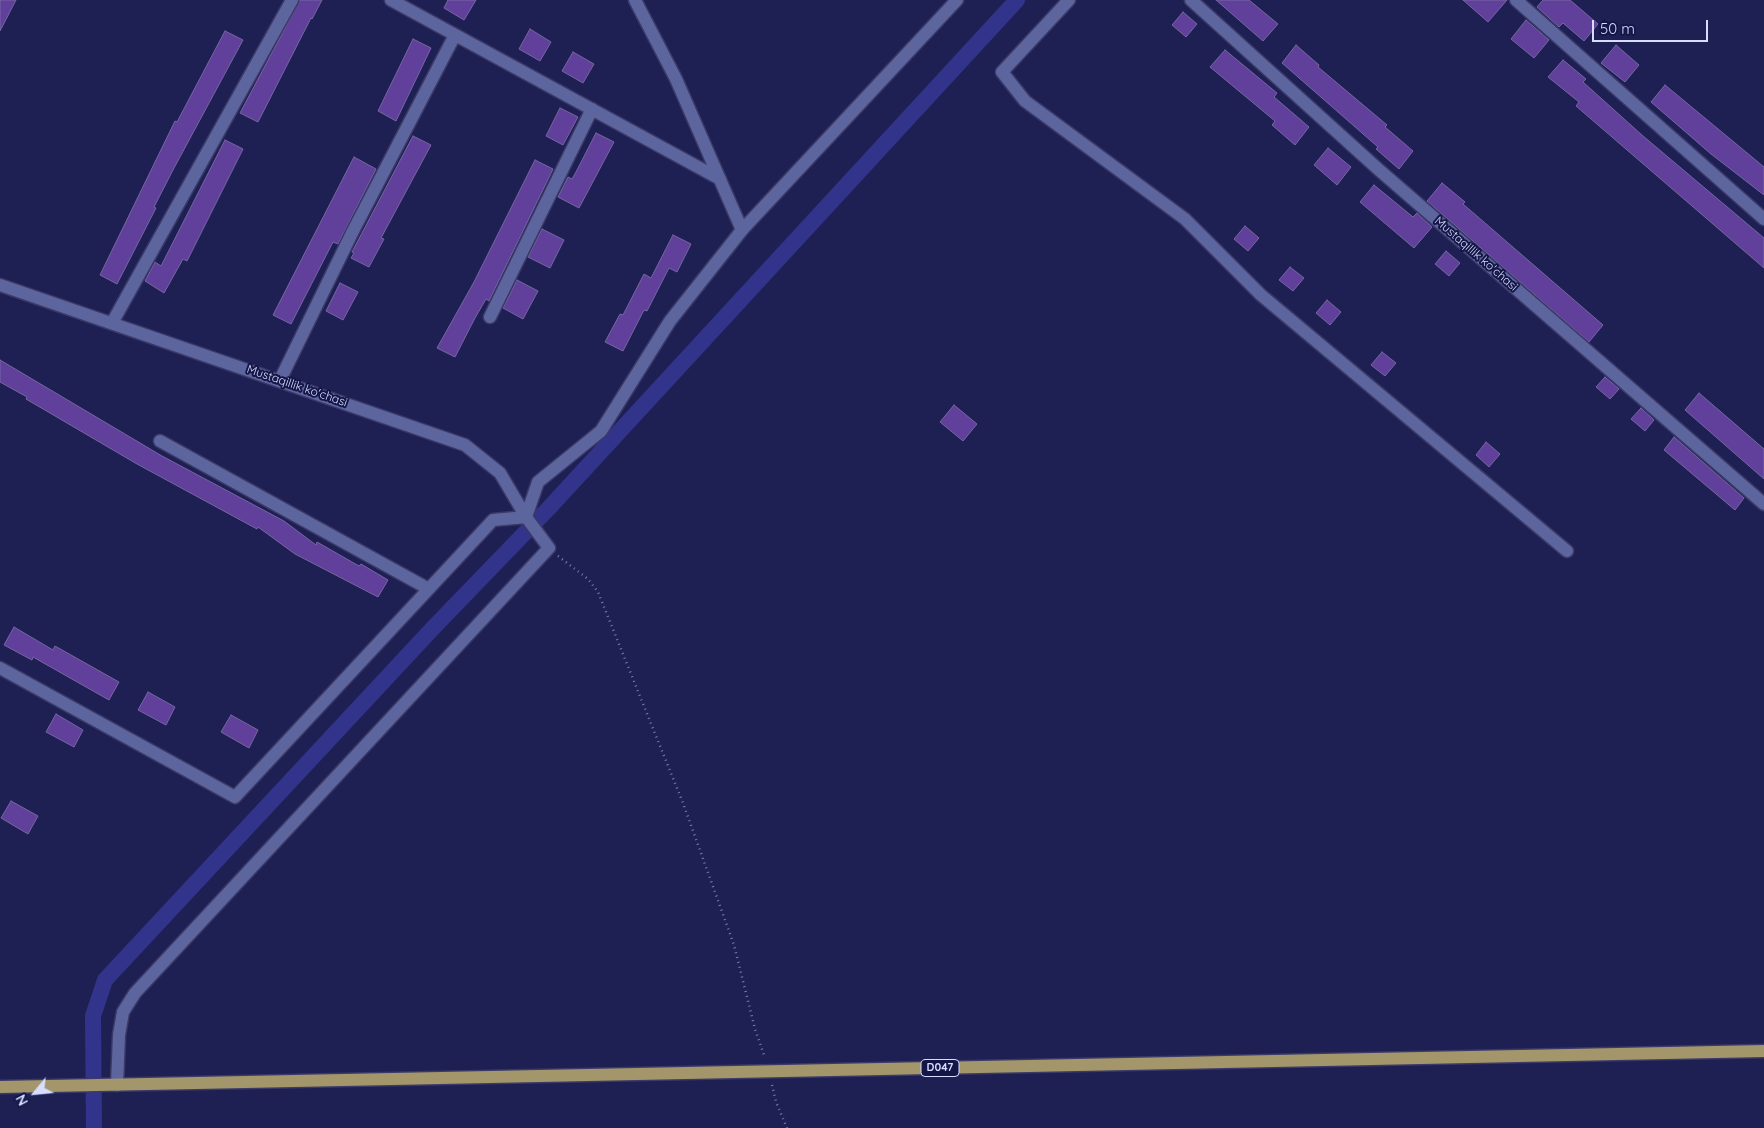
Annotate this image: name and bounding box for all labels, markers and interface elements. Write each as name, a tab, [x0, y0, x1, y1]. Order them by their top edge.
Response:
scale bar	[1594, 10, 1710, 42]
text: 50 m	[1600, 19, 1635, 38]
street label: Mustaqillik ko'chasi	[1431, 214, 1521, 294]
street label: Mustaqillik ko'chasi	[245, 362, 349, 410]
road number: D047	[921, 1060, 959, 1076]
north arrow	[10, 1068, 60, 1118]
text: N	[11, 1091, 32, 1109]

